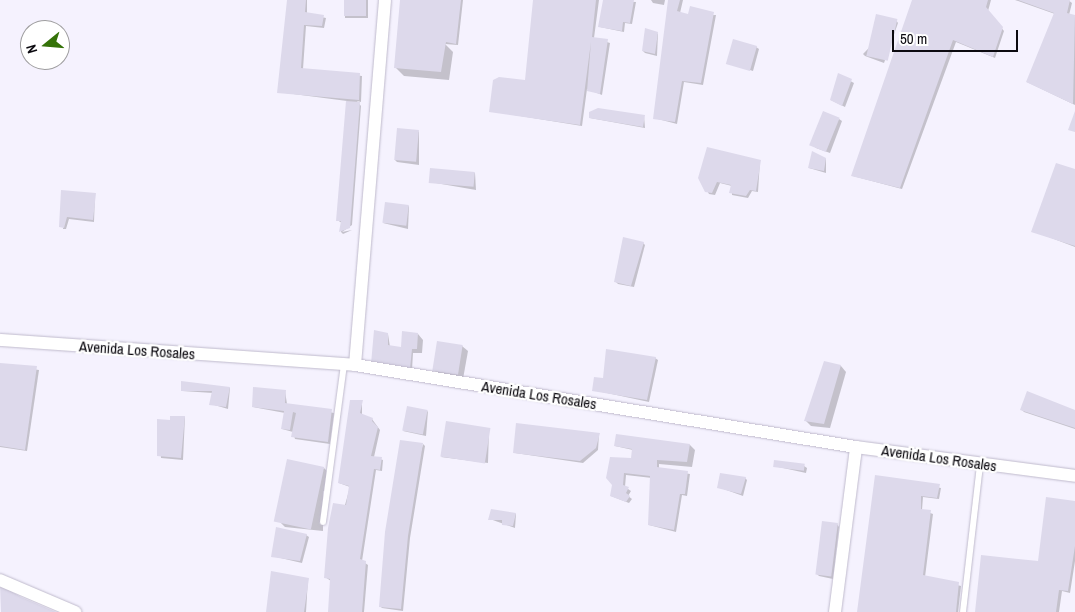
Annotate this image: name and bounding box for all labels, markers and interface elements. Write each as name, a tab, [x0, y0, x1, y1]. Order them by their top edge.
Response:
north arrow	[20, 20, 70, 70]
scale bar	[895, 20, 1021, 52]
text: 50 m	[900, 28, 927, 49]
text: N	[22, 43, 41, 56]
street label: Avenida Los Rosales	[79, 337, 195, 363]
street label: Avenida Los Rosales	[480, 377, 598, 413]
street label: Avenida Los Rosales	[880, 441, 998, 475]

